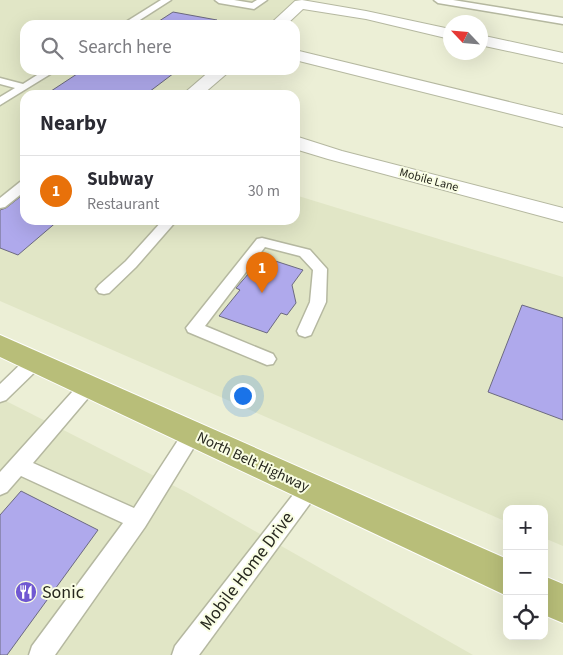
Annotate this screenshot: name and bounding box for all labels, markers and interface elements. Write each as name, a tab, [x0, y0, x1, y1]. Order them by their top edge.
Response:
north arrow	[443, 15, 488, 60]
search box	[20, 20, 300, 75]
icon: search	[38, 34, 66, 62]
text: Search here	[78, 34, 172, 61]
text: Nearby	[40, 108, 107, 138]
street label: Mobile Lane	[398, 164, 461, 196]
text: Subway	[87, 166, 154, 193]
text: 1	[52, 180, 60, 202]
text: 30 m	[248, 180, 280, 202]
text: Restaurant	[87, 193, 160, 215]
pin: 1	[246, 252, 278, 293]
your location	[230, 383, 256, 409]
street label: North Belt Highway	[193, 427, 313, 497]
map controls	[503, 505, 548, 640]
button: +	[503, 505, 548, 550]
street label: Mobile Home Drive	[194, 507, 300, 635]
button: −	[503, 550, 548, 595]
restaurant icon: Sonic	[14, 580, 38, 604]
place label: Sonic	[42, 580, 84, 605]
button: locate	[503, 595, 548, 640]

